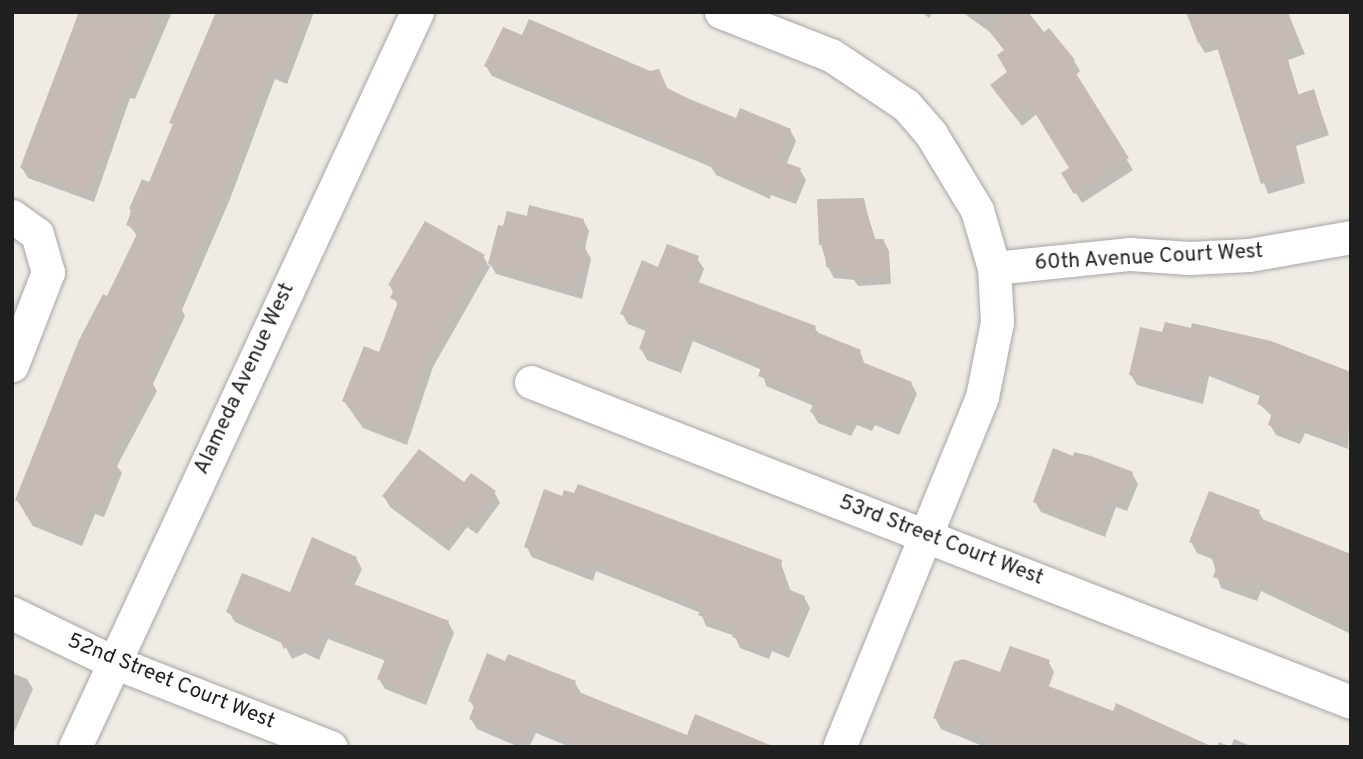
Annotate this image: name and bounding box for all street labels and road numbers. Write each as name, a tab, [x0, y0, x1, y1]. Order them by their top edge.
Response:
street label: 60th Avenue Court West	[1033, 239, 1265, 277]
street label: Alameda Avenue West	[189, 279, 301, 479]
street label: 53rd Street Court West	[835, 490, 1047, 592]
street label: 52nd Street Court West	[63, 629, 279, 735]

